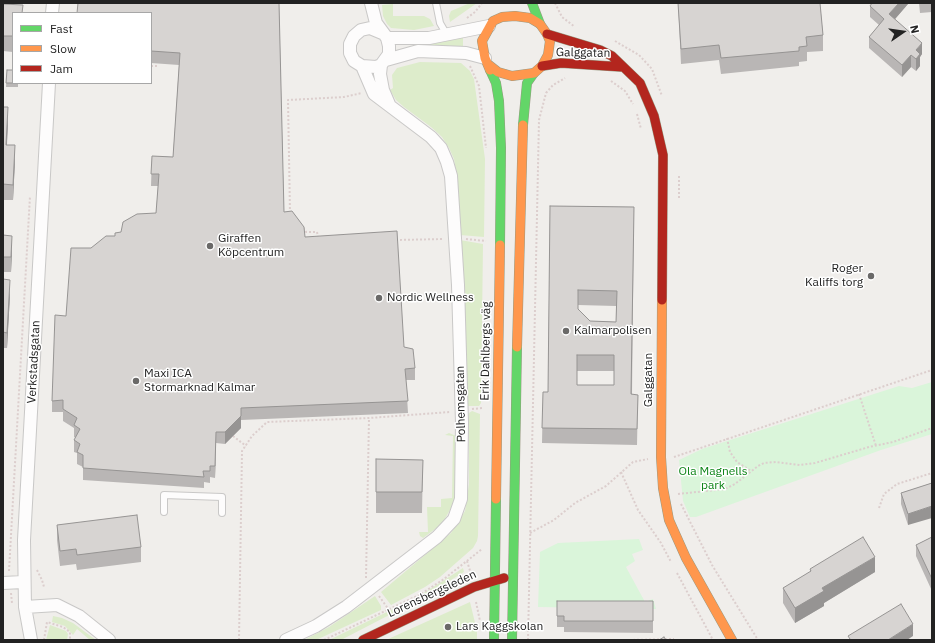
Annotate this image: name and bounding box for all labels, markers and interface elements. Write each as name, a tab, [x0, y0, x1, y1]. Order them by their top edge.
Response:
legend	[12, 12, 152, 84]
north arrow	[883, 12, 923, 52]
text: Fast	[50, 21, 73, 36]
text: N	[907, 24, 922, 35]
text: Slow	[50, 41, 76, 56]
street label: Galggatan	[556, 45, 610, 61]
text: Jam	[50, 61, 73, 76]
place label: Giraffen Köpcentrum	[218, 232, 284, 260]
marker: Giraffen Köpcentrum	[205, 241, 215, 251]
place label: Roger Kaliffs torg	[805, 262, 863, 290]
marker: Roger Kaliffs torg	[866, 271, 876, 281]
place label: Nordic Wellness	[387, 291, 474, 305]
marker: Nordic Wellness	[374, 293, 384, 303]
street label: Erik Dahlbergs väg	[478, 301, 494, 401]
street label: Verkstadsgatan	[25, 320, 43, 404]
place label: Kalmarpolisen	[574, 324, 652, 338]
marker: Kalmarpolisen	[561, 326, 571, 336]
street label: Galggatan	[642, 353, 656, 407]
street label: Polhemsgatan	[453, 365, 469, 443]
place label: Maxi ICA Stormarknad Kalmar	[144, 367, 255, 395]
marker: Maxi ICA Stormarknad Kalmar	[131, 376, 141, 386]
park label: Ola Magnells park	[678, 465, 748, 493]
street label: Lorensbergsleden	[385, 567, 479, 621]
place label: Lars Kaggskolan	[456, 620, 543, 634]
marker: Lars Kaggskolan	[443, 622, 453, 632]

